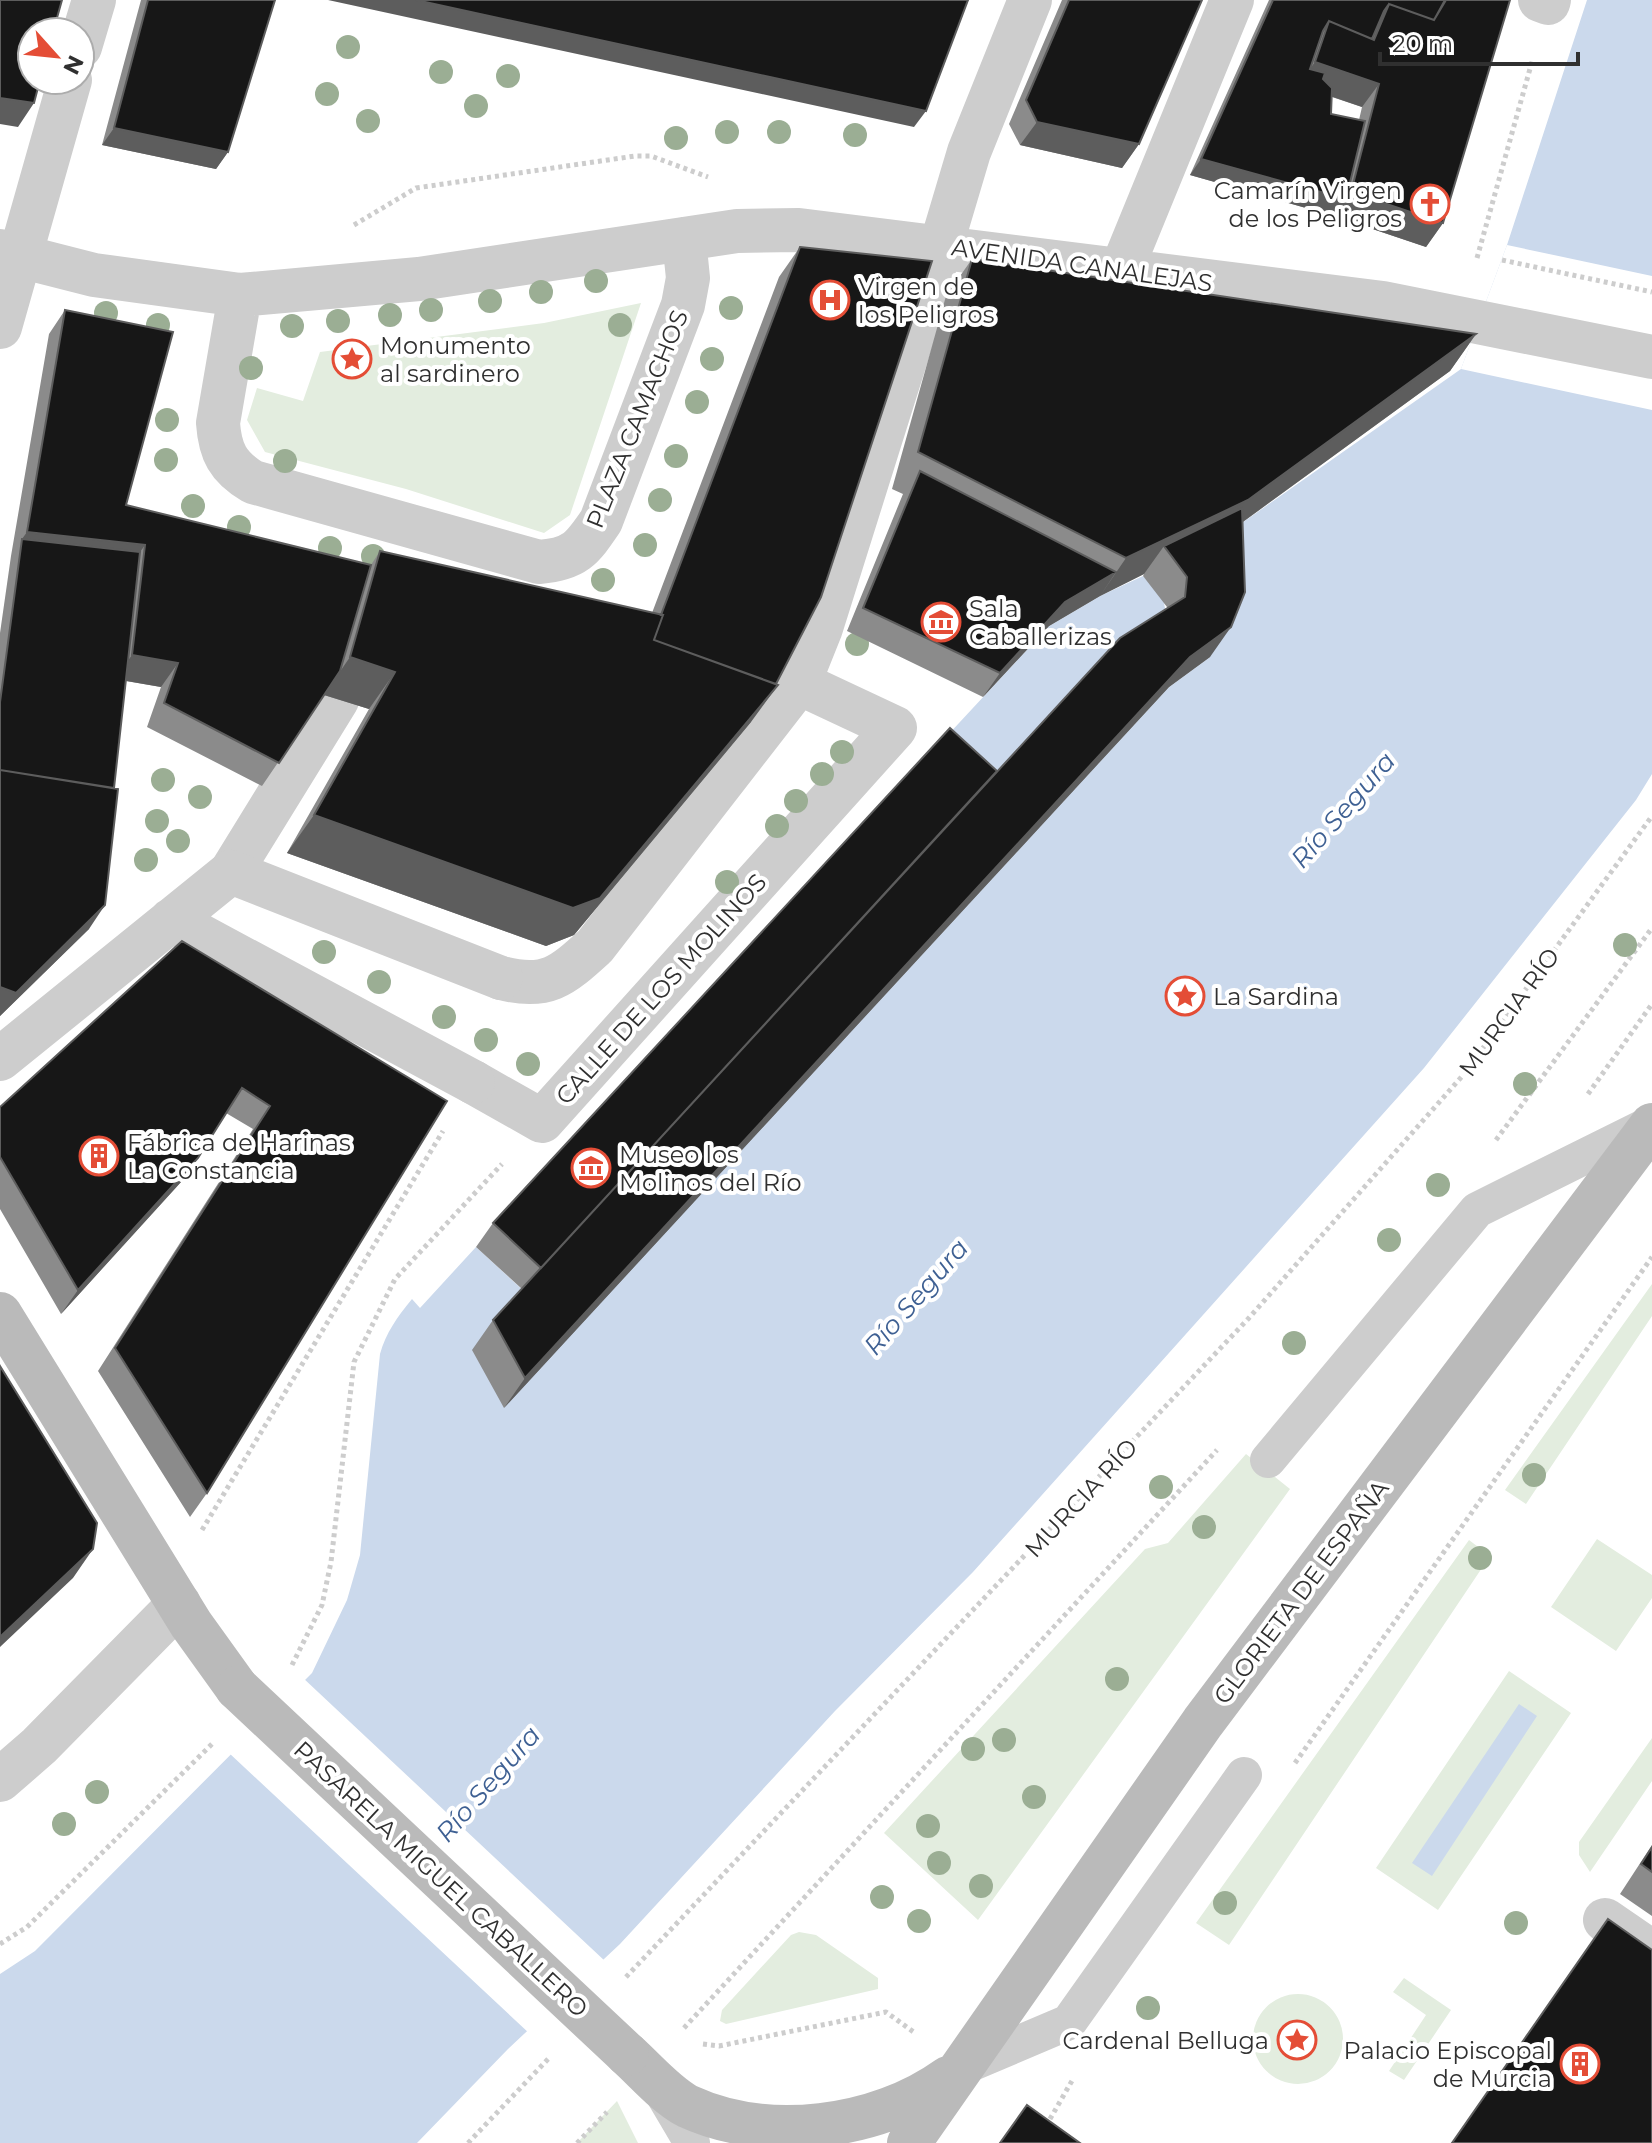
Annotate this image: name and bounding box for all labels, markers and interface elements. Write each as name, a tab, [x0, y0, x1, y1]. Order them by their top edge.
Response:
north arrow	[16, 16, 96, 96]
scale bar	[1380, 16, 1578, 66]
text: 20 m	[1392, 29, 1453, 58]
text: N	[57, 51, 89, 79]
place label: Camarín Virgen de los Peligros	[1214, 176, 1402, 233]
church icon: Camarín Virgen de los Peligros	[1409, 183, 1451, 225]
street label: AVENIDA CANALEJAS	[950, 232, 1214, 298]
place label: Virgen de los Peligros	[858, 272, 994, 329]
hospital icon: Virgen de los Peligros	[809, 279, 851, 321]
street label: PLAZA CAMACHOS	[580, 306, 694, 532]
place label: Monumento al sardinero	[380, 331, 531, 388]
place icon: Monumento al sardinero	[331, 338, 373, 380]
place label: Sala Caballerizas	[969, 594, 1112, 651]
museum icon: Sala Caballerizas	[920, 601, 962, 643]
water label: Río Segura	[1284, 745, 1402, 875]
street label: CALLE DE LOS MOLINOS	[550, 868, 772, 1110]
street label: MURCIA RÍO	[1453, 942, 1565, 1082]
place icon: La Sardina	[1164, 975, 1206, 1017]
place label: La Sardina	[1213, 982, 1339, 1011]
place label: Fábrica de Harinas La Constancia	[127, 1128, 351, 1185]
building icon: Fábrica de Harinas La Constancia	[78, 1135, 120, 1177]
place label: Museo los Molinos del Río	[619, 1140, 802, 1197]
museum icon: Museo los Molinos del Río	[570, 1147, 612, 1189]
water label: Río Segura	[857, 1232, 975, 1362]
street label: MURCIA RÍO	[1019, 1433, 1143, 1563]
street label: GLORIETA DE ESPAÑA	[1207, 1474, 1395, 1710]
water label: Río Segura	[429, 1719, 547, 1849]
street label: PASARELA MIGUEL CABALLERO	[288, 1735, 594, 2023]
place icon: Cardenal Belluga	[1276, 2019, 1318, 2061]
place label: Cardenal Belluga	[1063, 2026, 1269, 2055]
place label: Palacio Episcopal de Murcia	[1344, 2036, 1552, 2093]
building icon: Palacio Episcopal de Murcia	[1559, 2043, 1601, 2085]

